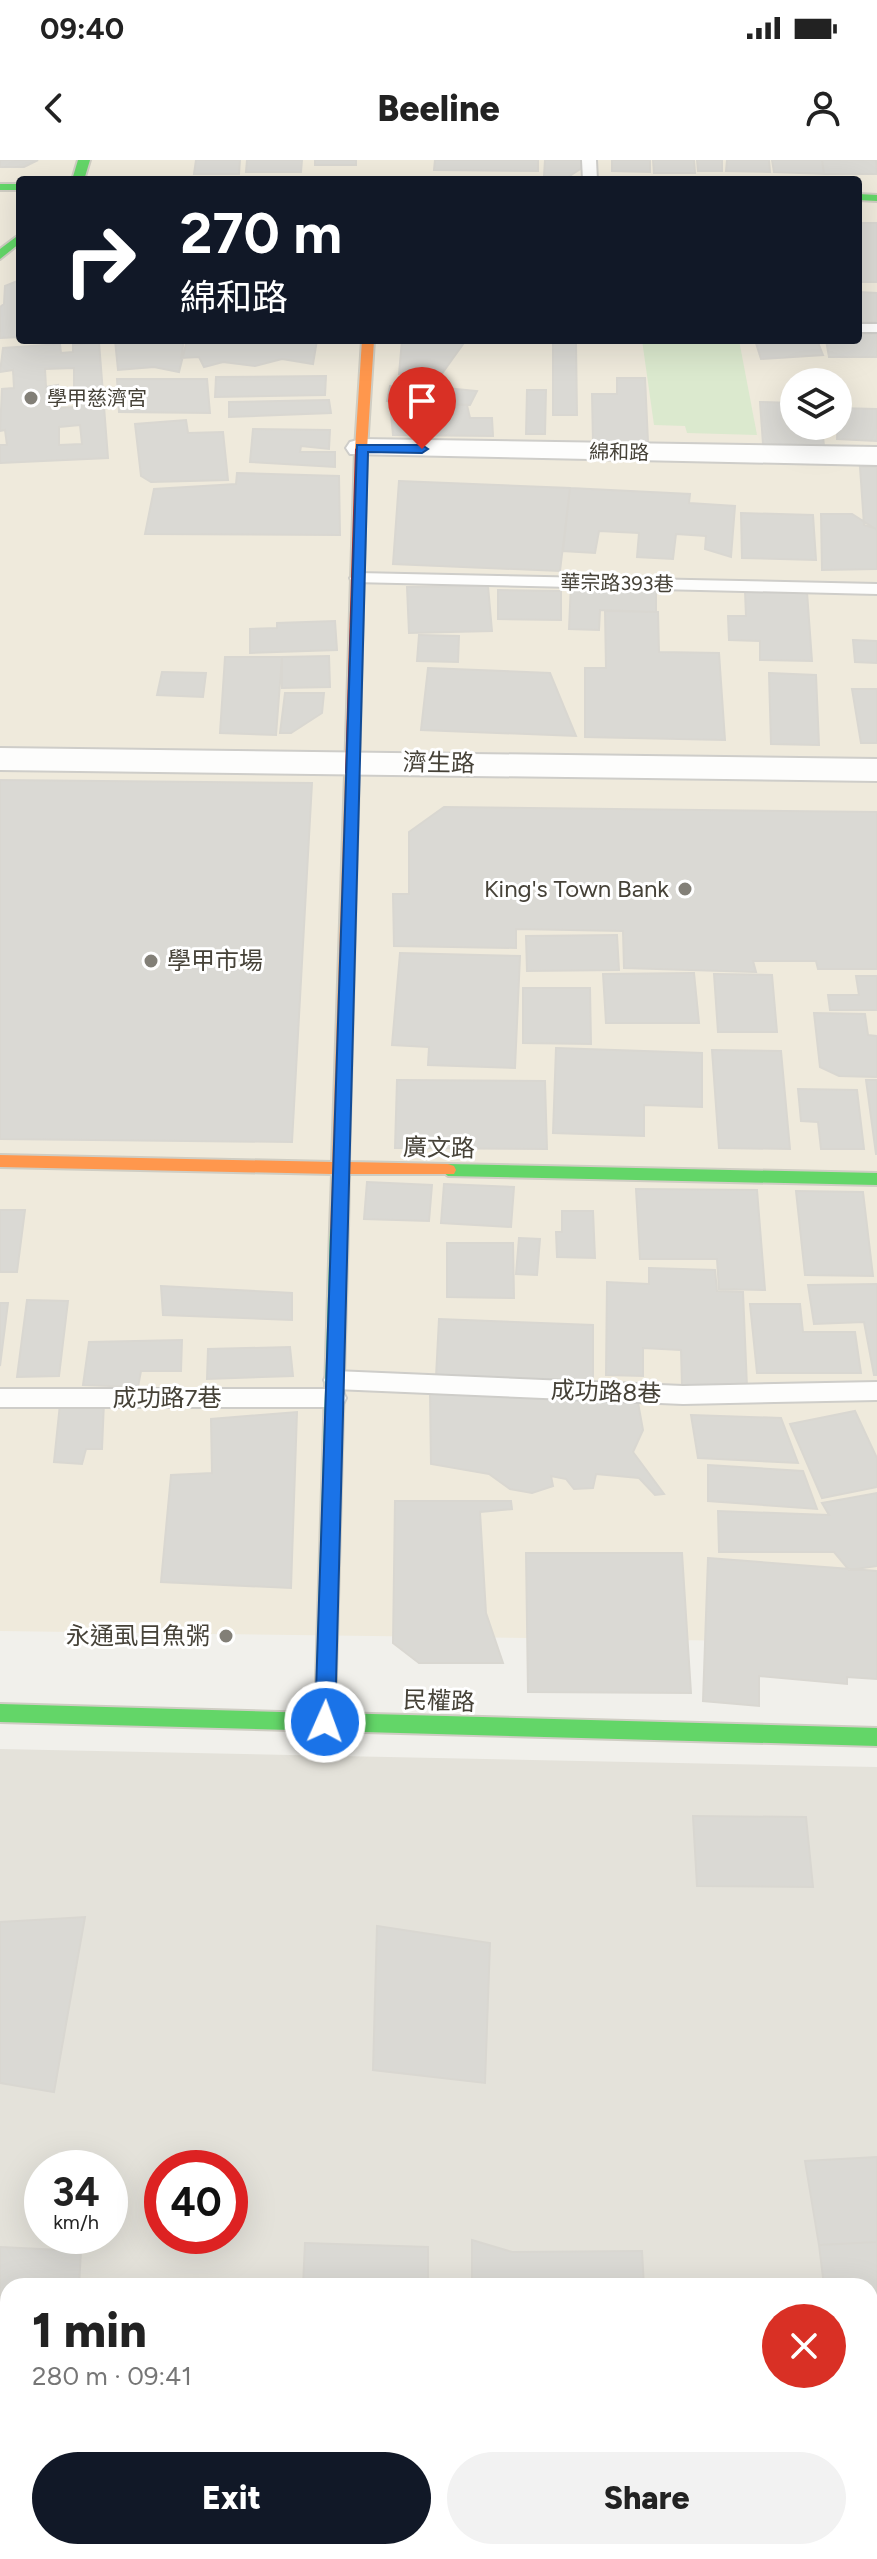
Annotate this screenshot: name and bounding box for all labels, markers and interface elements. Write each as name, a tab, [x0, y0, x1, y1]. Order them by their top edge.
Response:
text: 09:40	[40, 10, 124, 47]
icon: back	[32, 86, 76, 130]
icon: person	[801, 86, 845, 130]
text: Beeline	[377, 87, 500, 130]
text: 270 m	[180, 200, 342, 267]
icon: right	[48, 208, 152, 312]
text: 綿和路	[180, 276, 288, 319]
pin	[388, 367, 456, 449]
map controls	[780, 368, 852, 440]
button: layers	[780, 368, 852, 440]
icon: arrive	[400, 379, 444, 423]
place label: 學甲慈濟宮	[47, 386, 147, 410]
marker: 學甲慈濟宮	[22, 389, 40, 407]
street label: 綿和路	[589, 439, 649, 465]
street label: 華宗路393巷	[560, 570, 674, 596]
street label: 濟生路	[403, 747, 475, 778]
place label: King's Town Bank	[484, 874, 669, 903]
marker: King's Town Bank	[676, 880, 694, 898]
place label: 學甲市場	[167, 946, 263, 975]
marker: 學甲市場	[142, 952, 160, 970]
street label: 廣文路	[403, 1132, 475, 1163]
street label: 成功路8巷	[550, 1375, 662, 1408]
street label: 成功路7巷	[113, 1383, 221, 1412]
place label: 永通虱目魚粥	[66, 1621, 210, 1650]
marker: 永通虱目魚粥	[217, 1627, 235, 1645]
position arrow	[283, 1680, 367, 1764]
street label: 民權路	[403, 1685, 476, 1716]
speed limit sign: 40	[144, 2150, 248, 2254]
text: 34	[52, 2168, 100, 2216]
text: km/h	[53, 2210, 99, 2234]
text: 1 min	[32, 2301, 147, 2359]
button: close	[762, 2304, 846, 2388]
text: 280 m · 09:41	[32, 2360, 192, 2392]
button: Exit	[32, 2452, 431, 2544]
button: Share	[447, 2452, 846, 2544]

